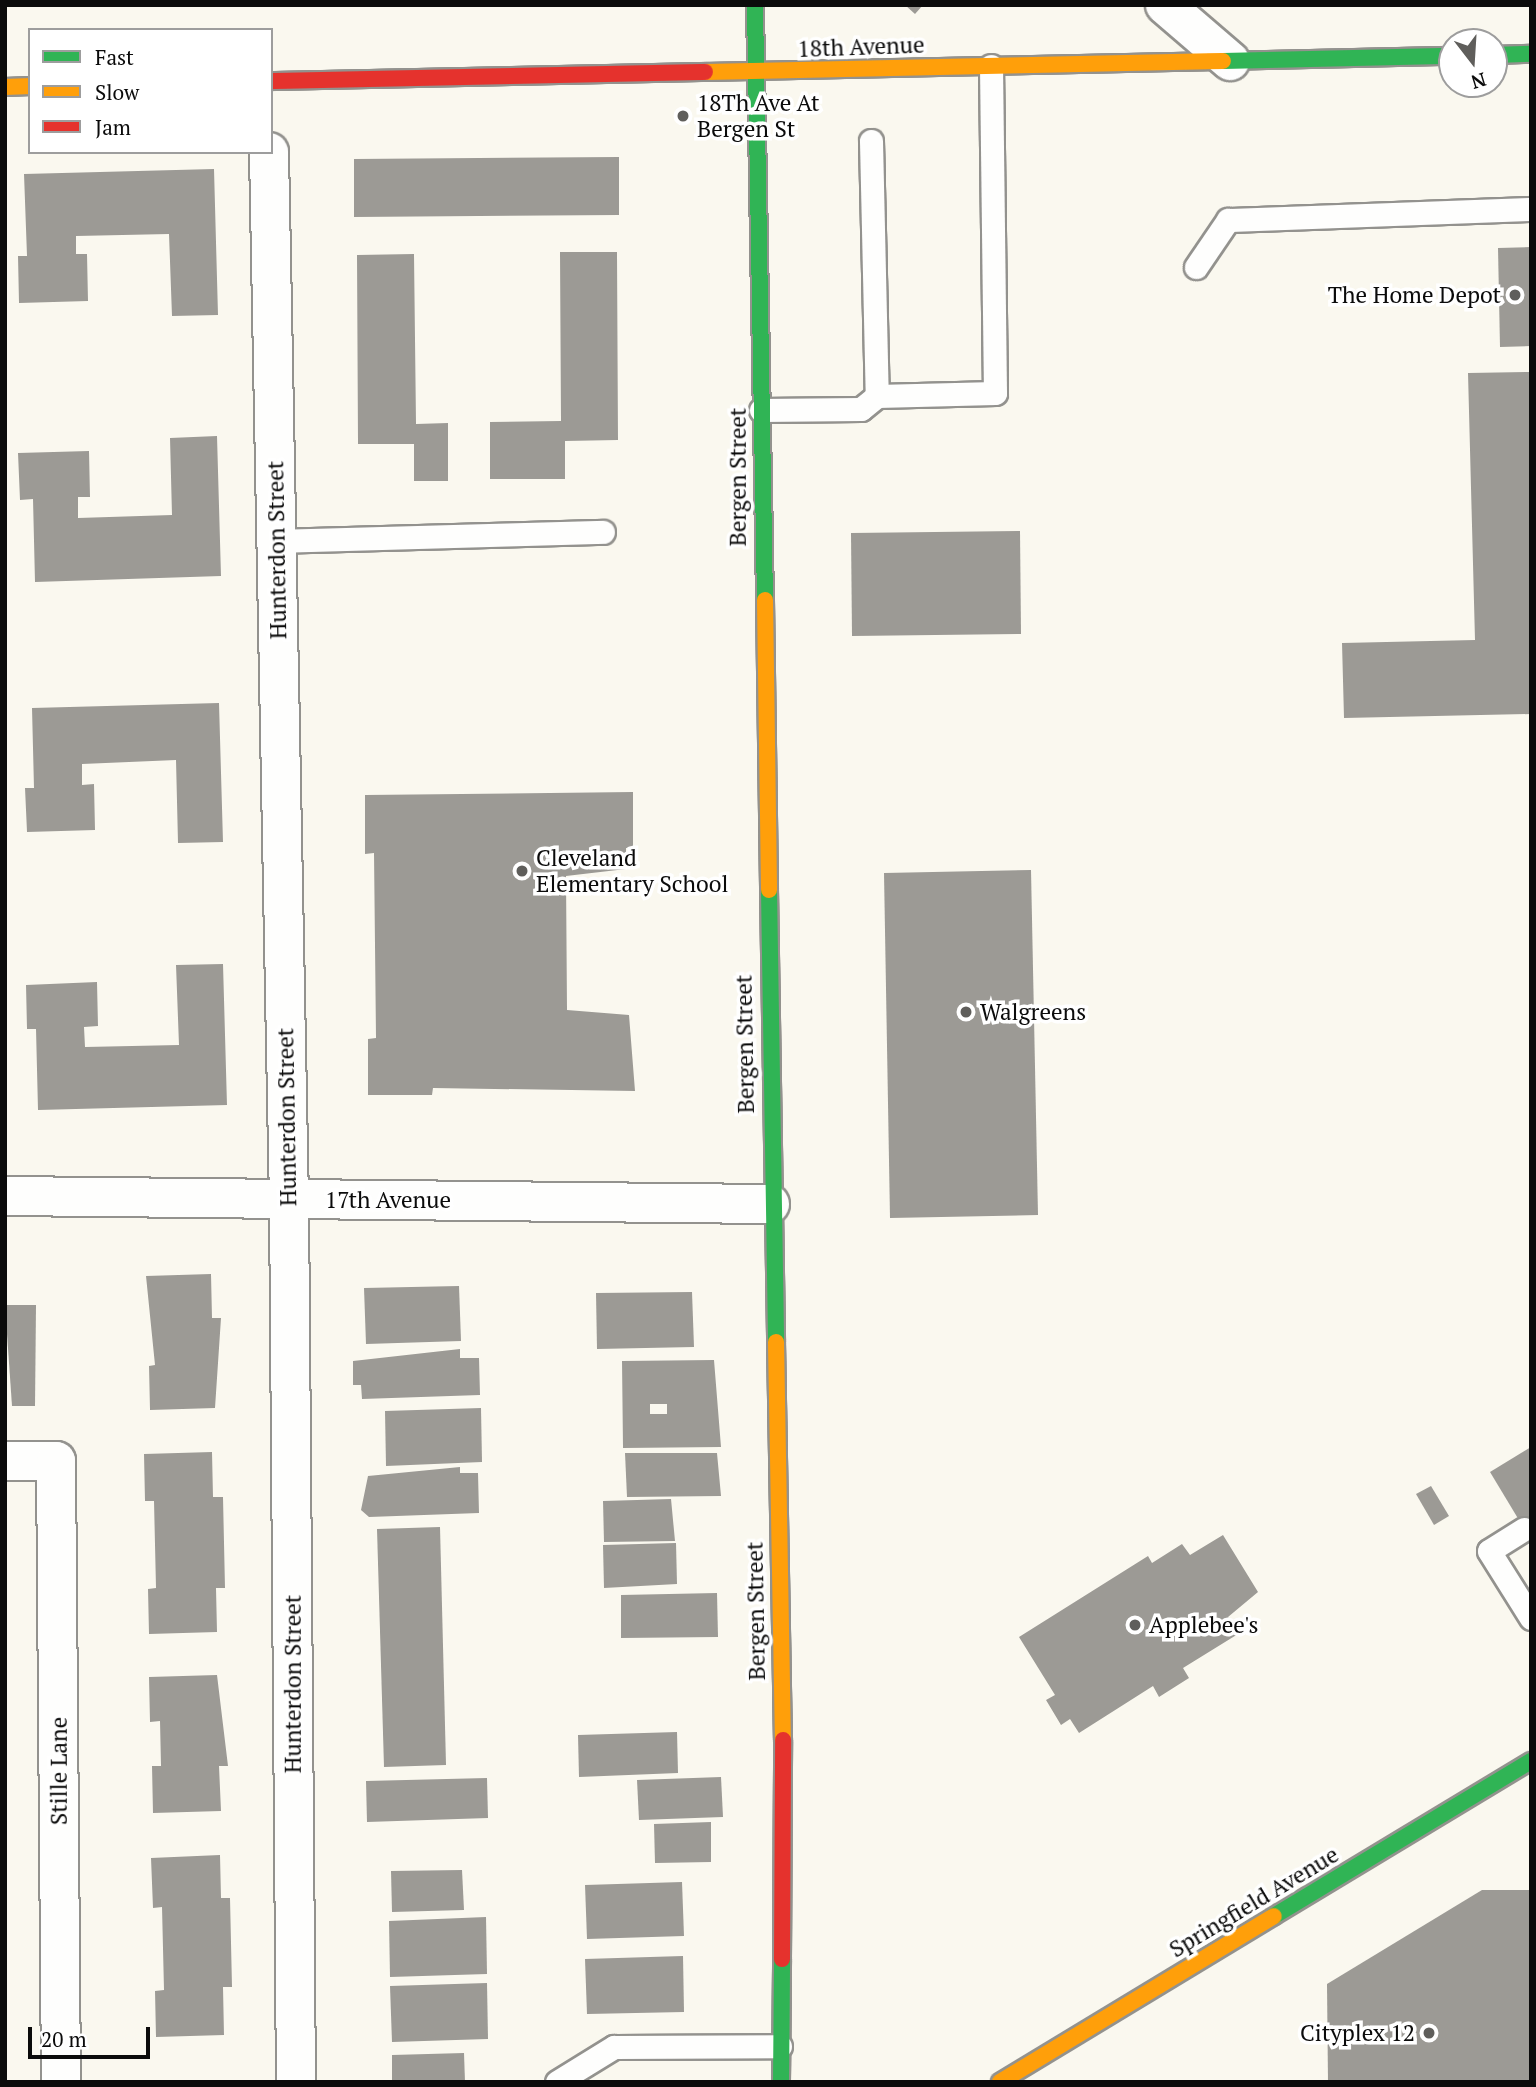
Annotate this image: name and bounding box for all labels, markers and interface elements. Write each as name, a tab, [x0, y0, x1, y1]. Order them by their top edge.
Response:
legend	[28, 28, 273, 154]
north arrow	[1438, 28, 1508, 98]
street label: 18th Avenue	[797, 31, 925, 63]
text: Fast	[95, 43, 134, 71]
text: N	[1468, 68, 1489, 96]
text: Slow	[95, 78, 139, 106]
place label: 18Th Ave At Bergen St	[697, 89, 820, 143]
marker: 18Th Ave At Bergen St	[675, 108, 691, 124]
text: Jam	[95, 113, 131, 141]
place label: The Home Depot	[1328, 281, 1501, 309]
marker: The Home Depot	[1507, 287, 1523, 303]
street label: Bergen Street	[724, 408, 752, 546]
street label: Hunterdon Street	[262, 460, 292, 640]
place label: Cleveland Elementary School	[536, 844, 728, 898]
marker: Cleveland Elementary School	[514, 863, 530, 879]
street label: Bergen Street	[730, 974, 760, 1114]
place label: Walgreens	[980, 998, 1086, 1026]
marker: Walgreens	[958, 1004, 974, 1020]
street label: Hunterdon Street	[272, 1027, 302, 1207]
street label: 17th Avenue	[325, 1186, 451, 1214]
street label: Bergen Street	[741, 1541, 771, 1681]
street label: Hunterdon Street	[279, 1595, 307, 1773]
place label: Applebee's	[1149, 1611, 1258, 1639]
marker: Applebee's	[1127, 1617, 1143, 1633]
street label: Stille Lane	[45, 1717, 73, 1825]
street label: Springfield Avenue	[1164, 1841, 1344, 1963]
scale bar	[32, 2014, 154, 2058]
place label: Cityplex 12	[1300, 2019, 1415, 2047]
text: 20 m	[41, 2025, 87, 2053]
marker: Cityplex 12	[1421, 2025, 1437, 2041]

